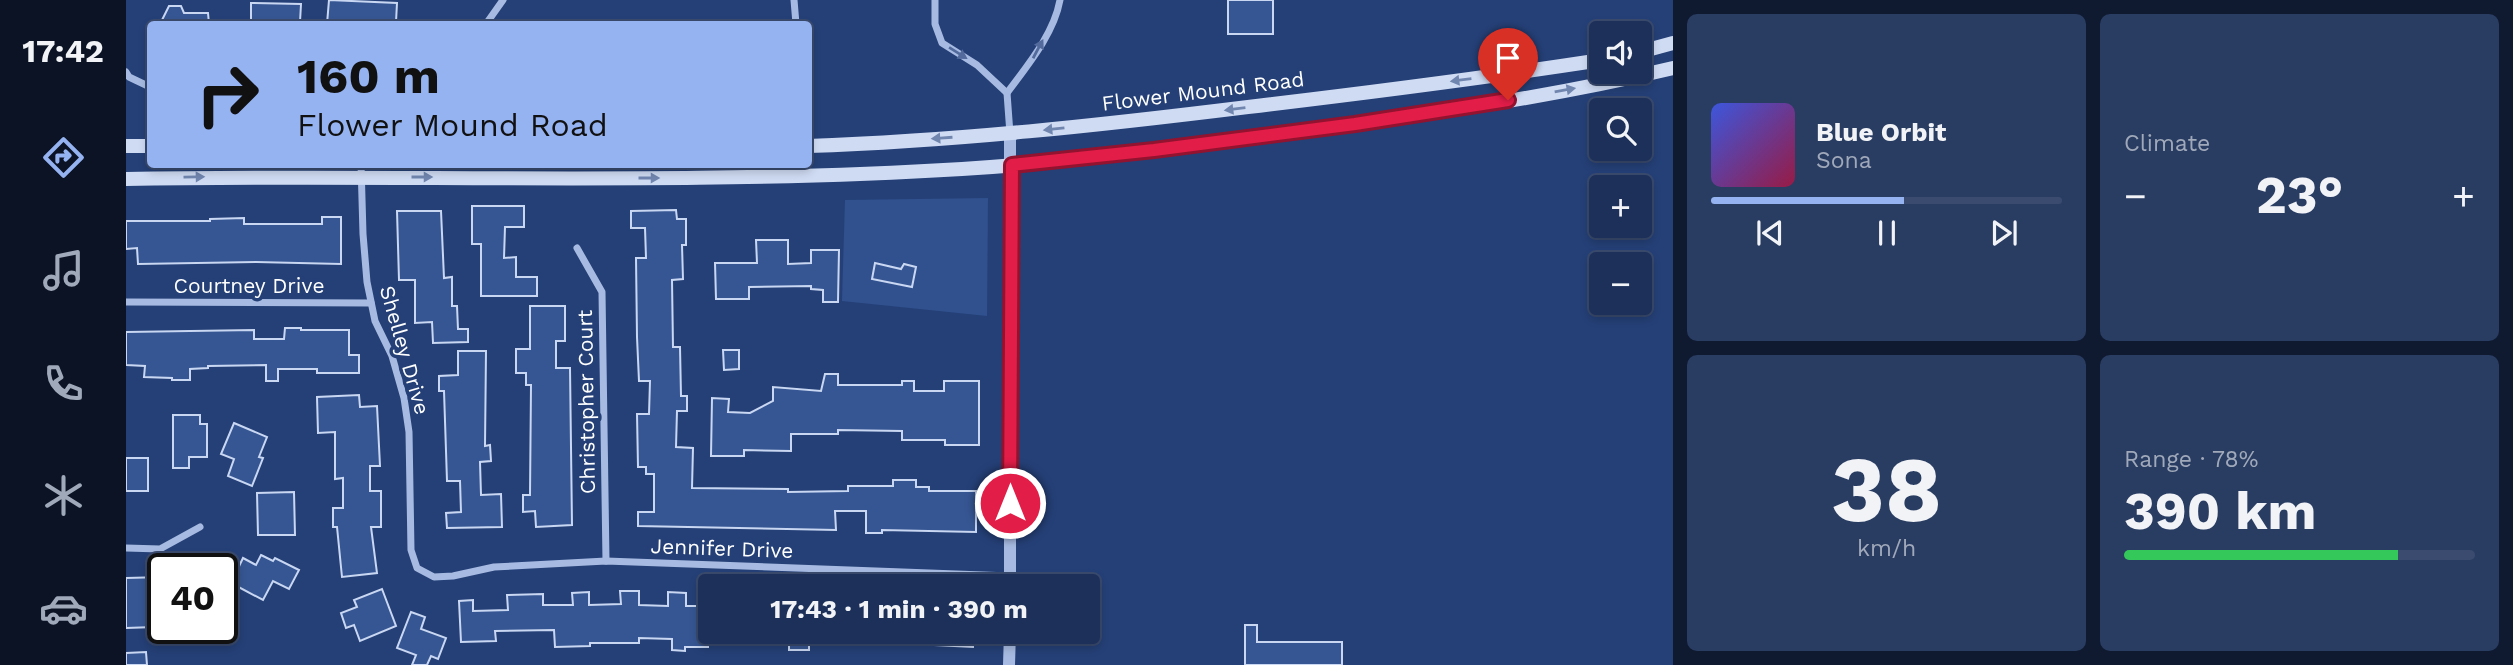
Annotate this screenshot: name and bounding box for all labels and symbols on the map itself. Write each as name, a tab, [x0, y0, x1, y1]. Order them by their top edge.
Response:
pin	[1478, 28, 1538, 100]
one-way arrow	[1032, 39, 1044, 59]
one-way arrow	[948, 47, 967, 60]
street label: Flower Mound Road	[1100, 66, 1306, 116]
one-way arrow	[1450, 75, 1472, 86]
one-way arrow	[1554, 85, 1576, 96]
one-way arrow	[1224, 103, 1246, 114]
one-way arrow	[1043, 124, 1065, 135]
one-way arrow	[931, 133, 953, 144]
one-way arrow	[411, 171, 433, 183]
one-way arrow	[183, 172, 205, 183]
one-way arrow	[638, 172, 660, 184]
street label: Courtney Drive	[173, 273, 325, 298]
street label: Shelley Drive	[375, 283, 435, 417]
street label: Christopher Court	[572, 309, 600, 494]
position arrow	[973, 466, 1047, 540]
street label: Jennifer Drive	[650, 533, 794, 563]
speed limit sign: 40	[147, 553, 238, 644]

